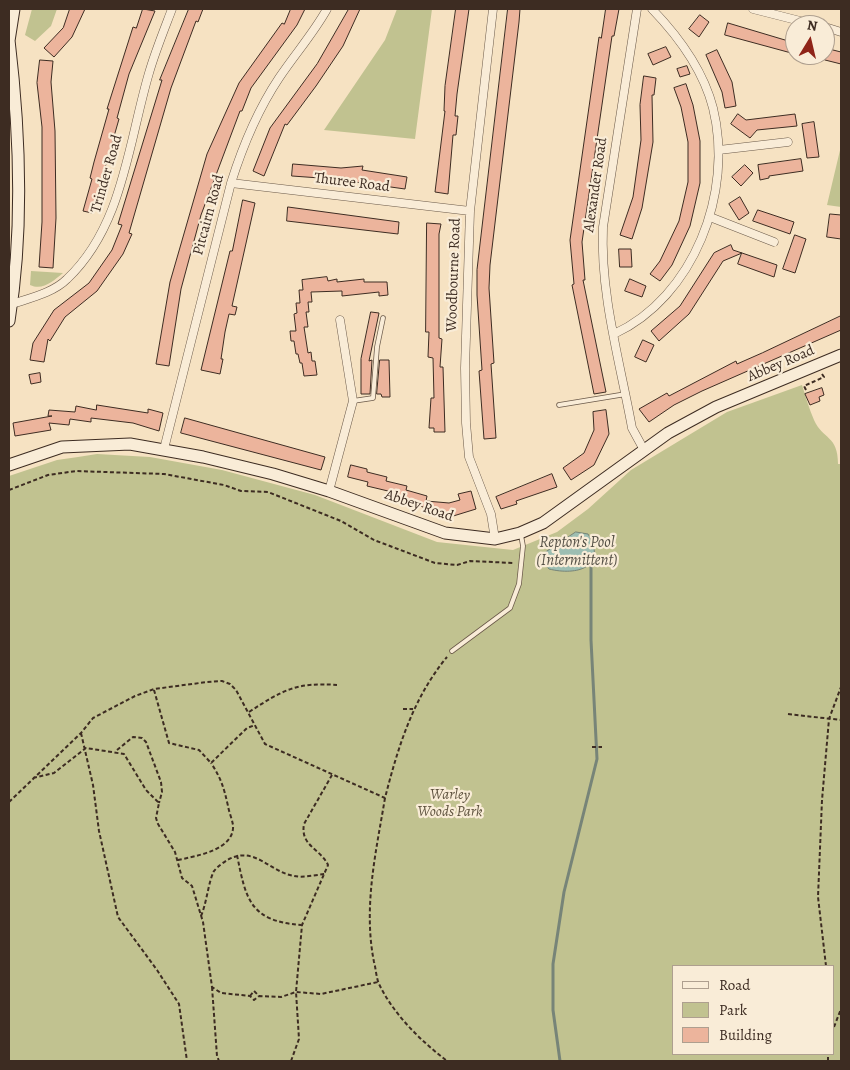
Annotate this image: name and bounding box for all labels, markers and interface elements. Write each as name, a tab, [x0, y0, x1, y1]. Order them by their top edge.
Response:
north arrow	[785, 15, 835, 65]
text: N	[806, 15, 819, 36]
street label: Trinder Road	[87, 133, 127, 215]
street label: Alexander Road	[580, 137, 612, 233]
street label: Thuree Road	[313, 169, 391, 197]
street label: Pitcairn Road	[190, 173, 228, 257]
street label: Woodbourne Road	[443, 218, 465, 332]
street label: Abbey Road	[745, 342, 817, 386]
street label: Abbey Road	[382, 486, 456, 526]
water label: Repton's Pool (Intermittent)	[536, 533, 618, 571]
park label: Warley Woods Park	[417, 786, 483, 821]
legend	[672, 965, 835, 1055]
text: Road	[719, 975, 750, 995]
text: Park	[719, 1000, 747, 1020]
text: Building	[719, 1025, 772, 1045]

